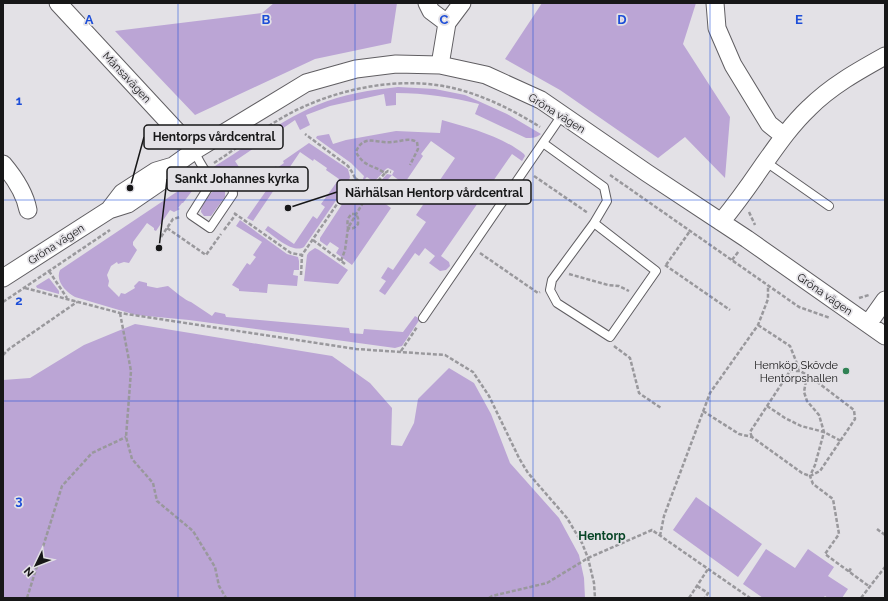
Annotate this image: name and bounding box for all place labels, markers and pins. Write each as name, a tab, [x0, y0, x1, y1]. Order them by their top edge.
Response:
callout: Hentorps vårdcentral	[144, 125, 283, 149]
callout: Sankt Johannes kyrka	[167, 167, 308, 191]
callout: Närhälsan Hentorp vårdcentral	[337, 180, 531, 204]
place label: Hemköp Skövde Hentorpshallen	[754, 359, 839, 385]
marker: Hemköp Skövde Hentorpshallen	[841, 366, 851, 376]

